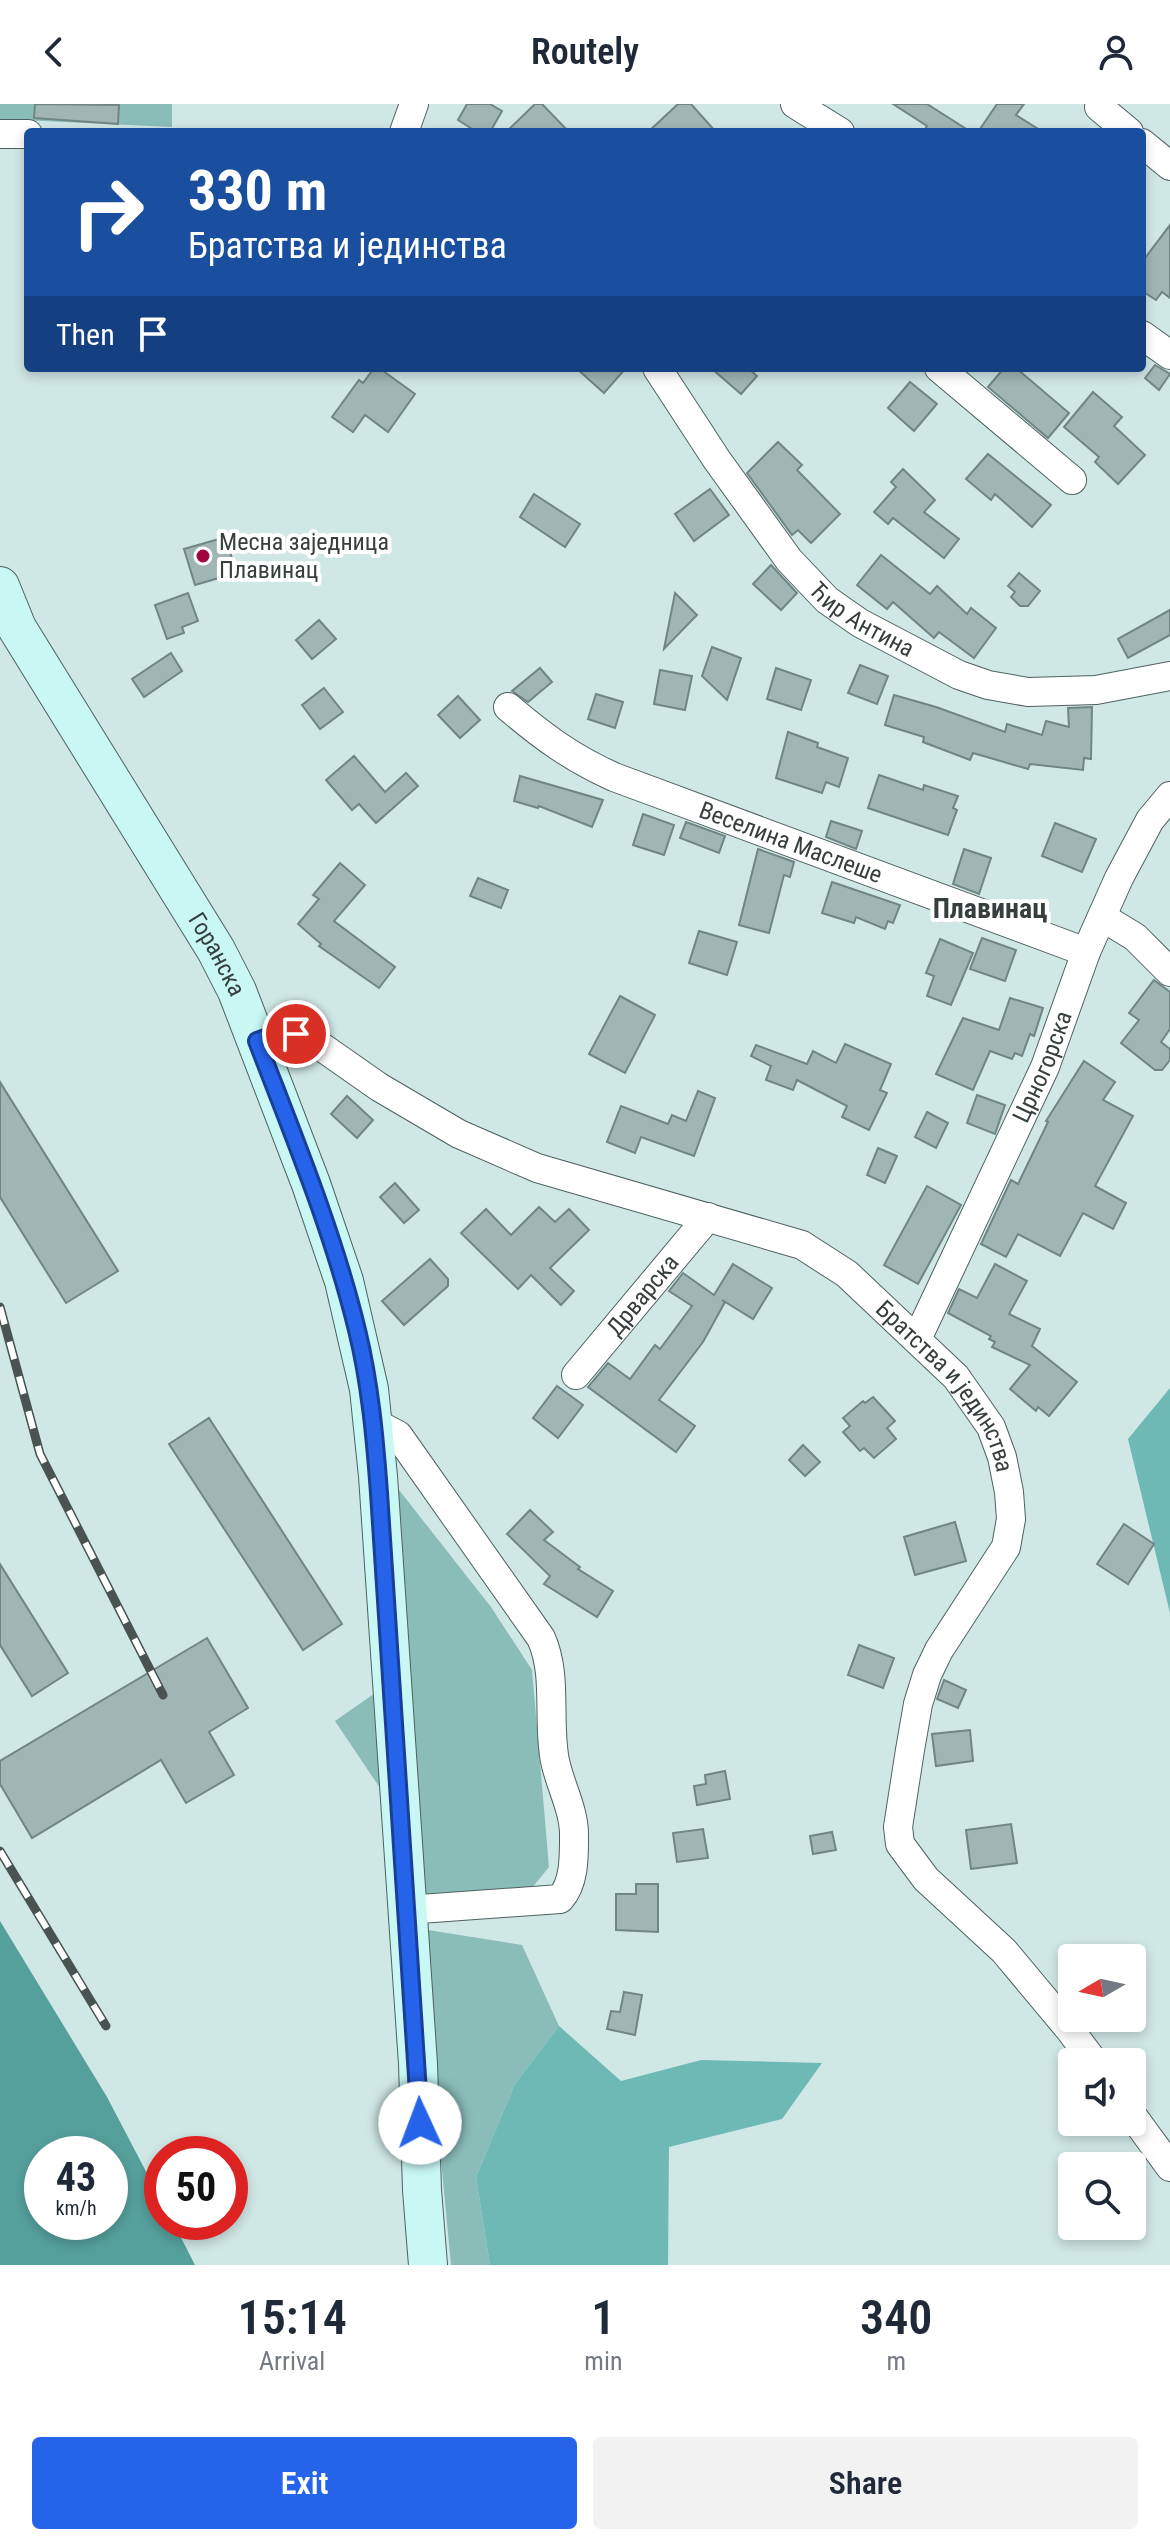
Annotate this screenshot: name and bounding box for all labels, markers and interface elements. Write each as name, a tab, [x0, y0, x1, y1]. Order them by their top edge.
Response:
icon: back	[32, 30, 76, 74]
icon: person	[1094, 30, 1138, 74]
text: Routely	[531, 31, 639, 73]
text: 330 m	[188, 158, 327, 224]
icon: right	[56, 160, 160, 264]
text: Братства и јединства	[188, 225, 507, 267]
icon: arrive	[131, 312, 175, 356]
text: Then	[56, 317, 115, 352]
place label: Месна заједница Плавинац	[219, 528, 389, 584]
marker: Месна заједница Плавинац	[194, 547, 212, 565]
street label: Ћир Антина	[803, 576, 919, 663]
street label: Веселина Маслеше	[695, 796, 886, 889]
district label: Плавинац	[933, 892, 1047, 925]
street label: Горанска	[182, 907, 251, 1001]
pin	[262, 1000, 330, 1068]
street label: Црногорска	[1007, 1007, 1078, 1127]
icon: arrive	[274, 1012, 318, 1056]
street label: Дрварска	[601, 1249, 685, 1341]
street label: Братства и јединства	[870, 1295, 1019, 1474]
north arrow	[1058, 1944, 1146, 2032]
map controls	[1058, 1944, 1146, 2240]
button: sound	[1058, 2048, 1146, 2136]
position arrow	[378, 2081, 462, 2165]
speed limit sign: 50	[144, 2136, 248, 2240]
button: search	[1058, 2152, 1146, 2240]
text: 43	[56, 2154, 96, 2201]
text: km/h	[55, 2196, 97, 2220]
text: 15:14	[238, 2289, 347, 2346]
text: 1	[591, 2289, 615, 2346]
text: 340	[860, 2289, 932, 2346]
text: Arrival	[259, 2346, 325, 2376]
text: min	[584, 2346, 622, 2376]
text: m	[886, 2346, 906, 2376]
button: Exit	[32, 2437, 577, 2529]
button: Share	[593, 2437, 1138, 2529]

